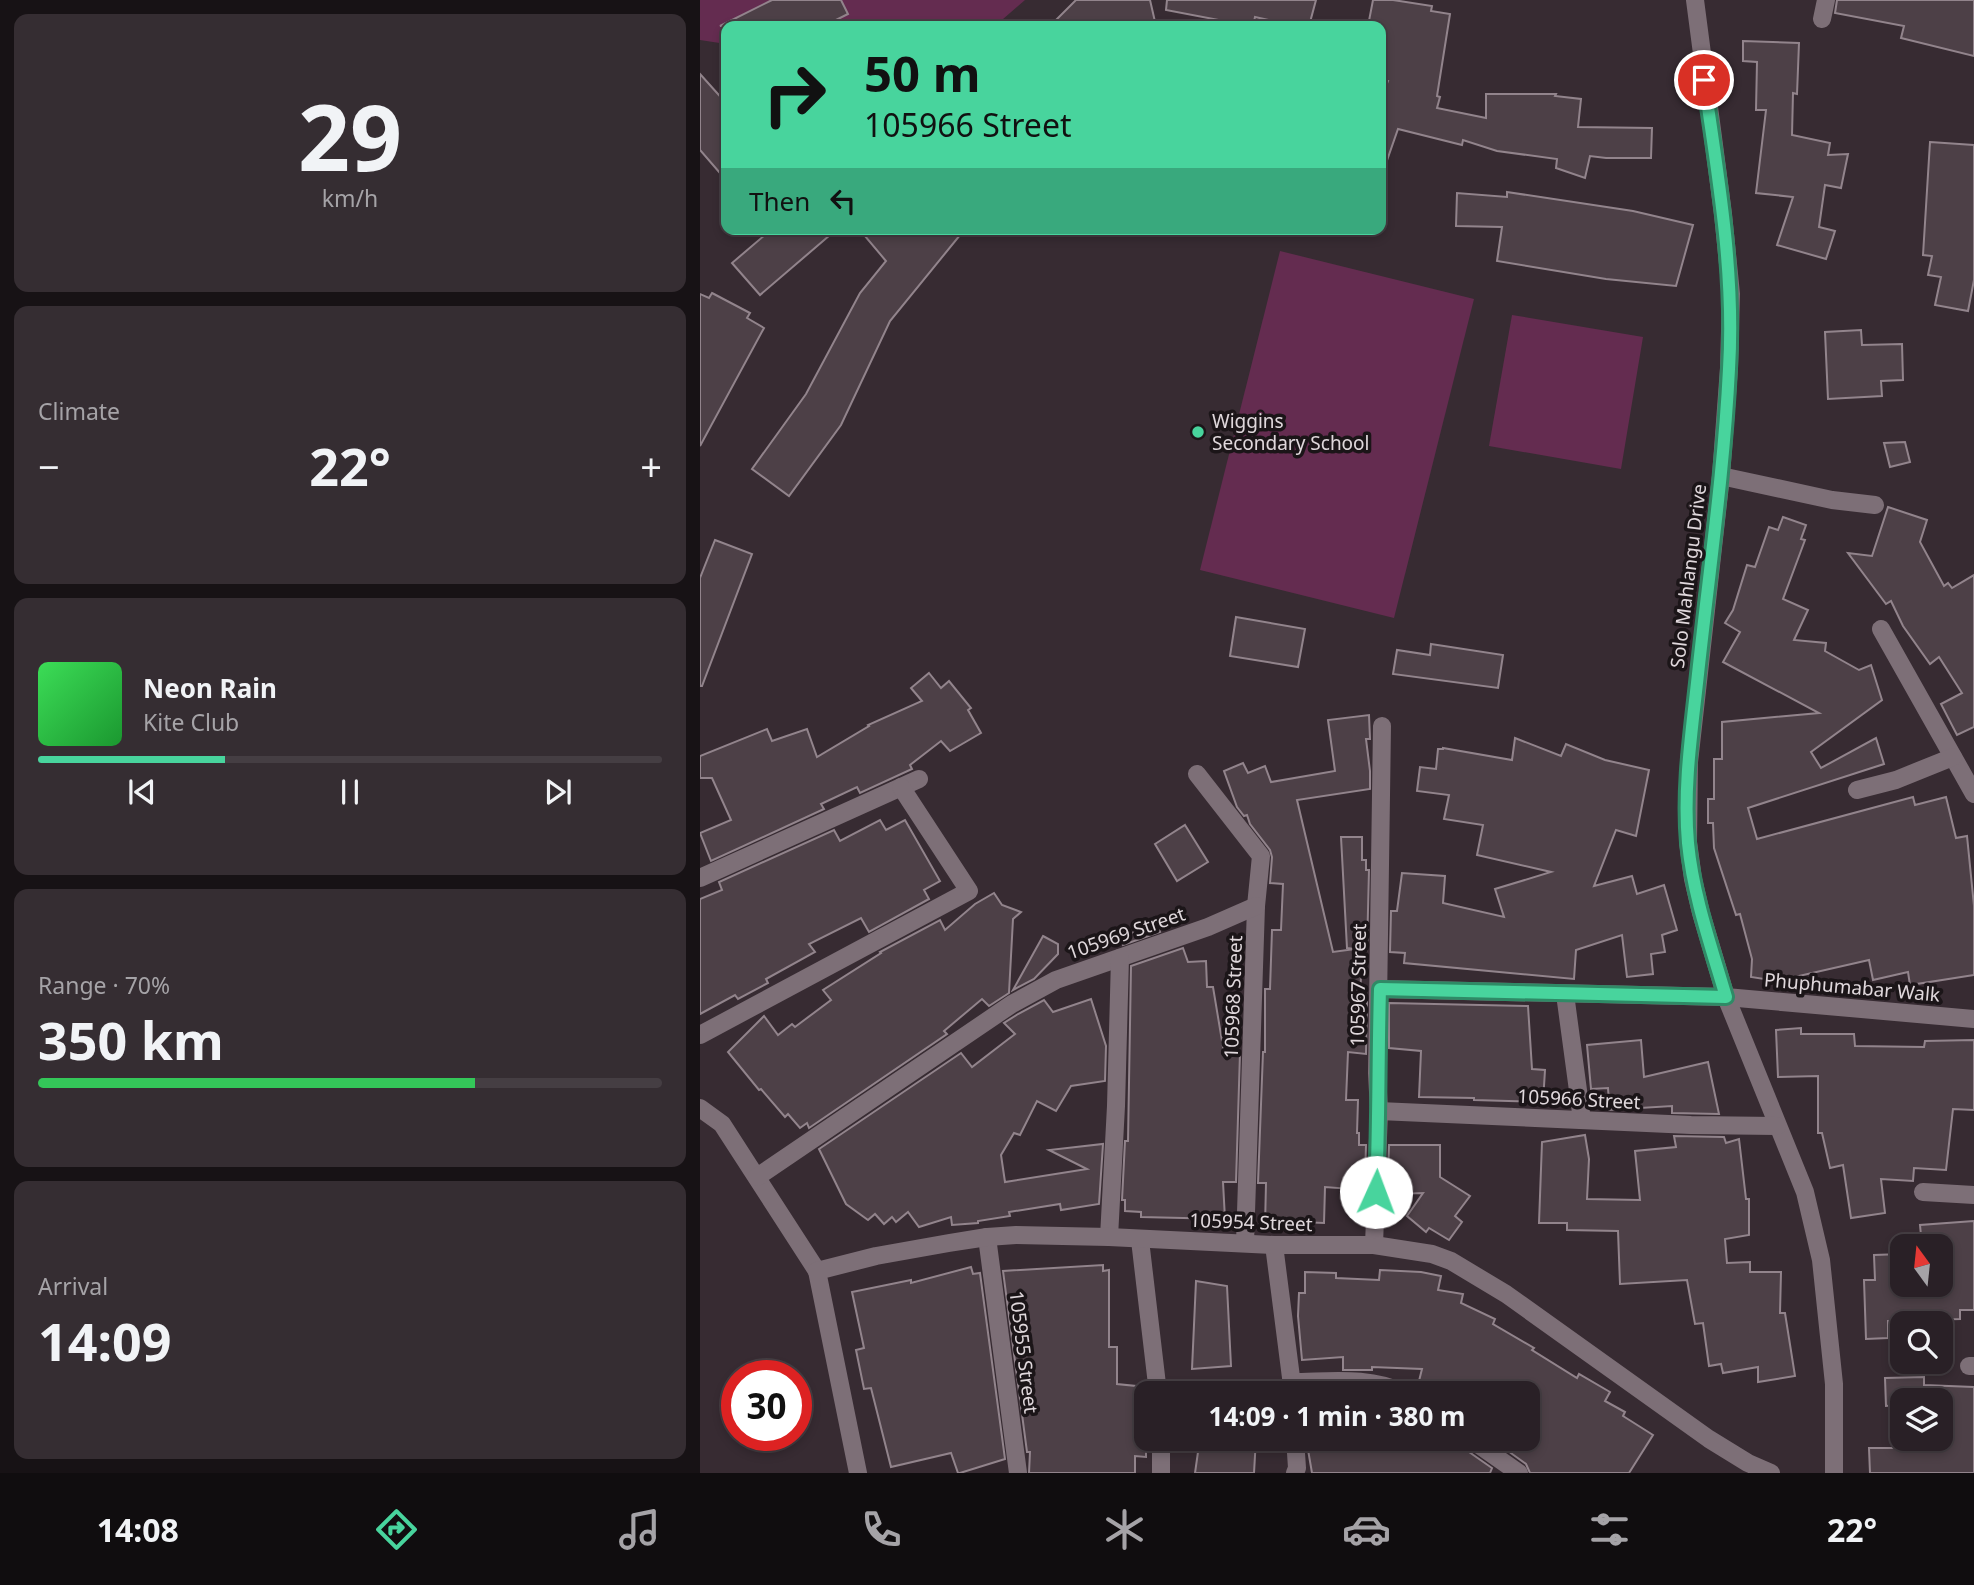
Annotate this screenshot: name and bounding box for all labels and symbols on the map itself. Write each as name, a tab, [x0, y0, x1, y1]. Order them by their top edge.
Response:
pin	[1674, 50, 1734, 110]
place label: Wiggins Secondary School	[1212, 408, 1370, 456]
marker: Wiggins Secondary School	[1190, 424, 1206, 440]
street label: Solo Mahlangu Drive	[1664, 482, 1712, 670]
street label: 105969 Street	[1064, 901, 1189, 965]
street label: 105967 Street	[1344, 923, 1372, 1047]
street label: 105968 Street	[1218, 935, 1248, 1059]
street label: Phuphumabar Walk	[1763, 966, 1941, 1008]
street label: 105966 Street	[1517, 1083, 1641, 1115]
position arrow	[1339, 1155, 1413, 1229]
street label: 105954 Street	[1189, 1207, 1313, 1237]
north arrow	[1890, 1234, 1953, 1297]
street label: 105955 Street	[1004, 1289, 1044, 1415]
speed limit sign: 30	[721, 1360, 812, 1451]

